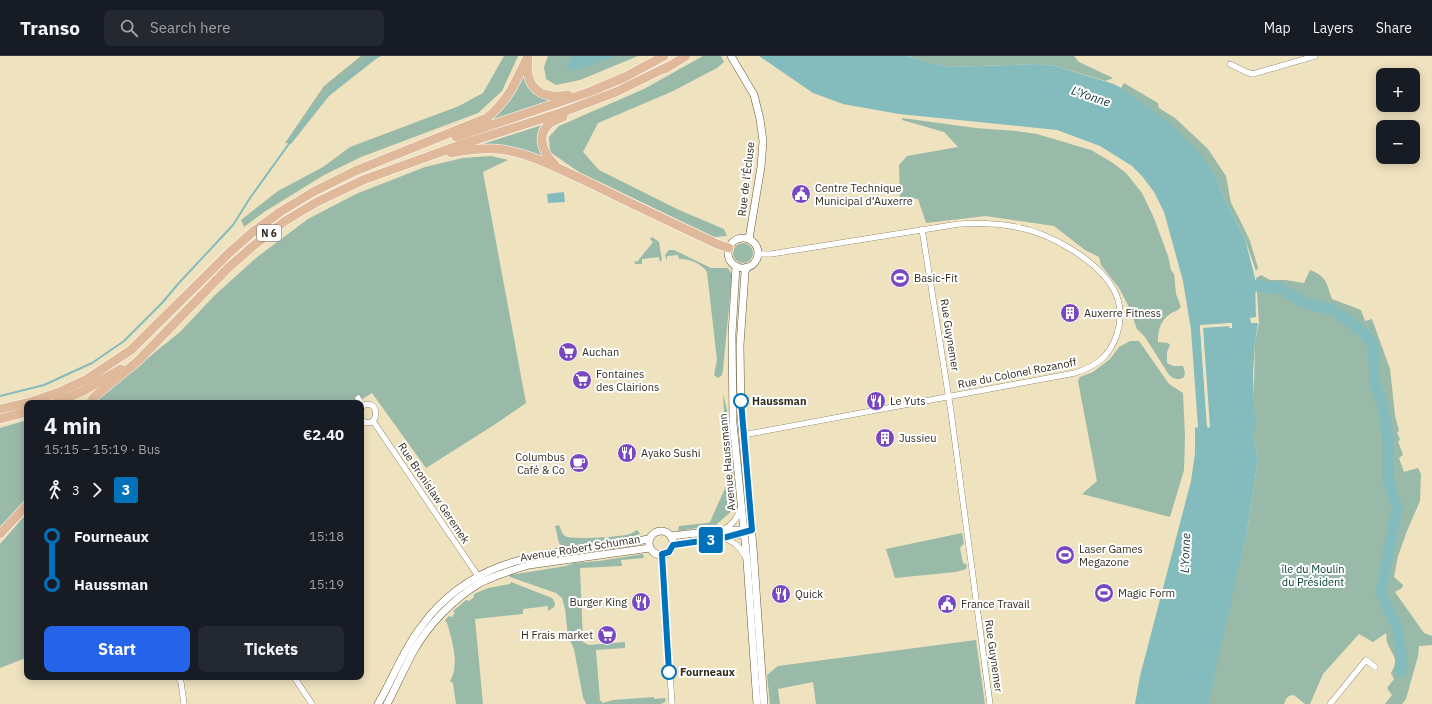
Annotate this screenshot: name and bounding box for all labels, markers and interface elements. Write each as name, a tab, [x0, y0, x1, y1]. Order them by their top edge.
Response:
search box	[104, 10, 384, 46]
text: Transo	[20, 16, 80, 40]
icon: search	[118, 17, 140, 39]
text: Search here	[150, 18, 231, 37]
text: Map	[1264, 19, 1291, 37]
text: Layers	[1313, 19, 1354, 37]
text: Share	[1376, 19, 1412, 37]
map controls	[1376, 68, 1420, 164]
button: +	[1376, 68, 1420, 112]
water label: L'Yonne	[1070, 82, 1112, 110]
button: −	[1376, 120, 1420, 164]
street label: Rue de l'Écluse	[734, 141, 758, 217]
place label: Centre Technique Municipal d’Auxerre	[815, 181, 913, 208]
public building icon: Centre Technique Municipal d’Auxerre	[790, 183, 812, 205]
road number: N 6	[257, 225, 281, 241]
sports icon: Basic-Fit	[889, 267, 911, 289]
place label: Basic-Fit	[914, 271, 958, 285]
street label: Rue Guynemer	[937, 298, 963, 372]
building icon: Auxerre Fitness	[1059, 302, 1081, 324]
place label: Auxerre Fitness	[1084, 306, 1161, 320]
supermarket icon: Auchan	[557, 341, 579, 363]
place label: Auchan	[582, 345, 619, 359]
street label: Rue du Colonel Rozanoff	[956, 355, 1078, 391]
place label: Fontaines des Clairions	[596, 367, 659, 394]
supermarket icon: Fontaines des Clairions	[571, 369, 593, 391]
restaurant icon: Le Yuts	[865, 390, 887, 412]
marker: Haussman	[733, 393, 749, 409]
place label: Haussman	[752, 394, 806, 408]
place label: Le Yuts	[890, 394, 926, 408]
text: 4 min	[44, 411, 101, 440]
street label: Avenue Haussmann	[716, 413, 738, 511]
text: €2.40	[303, 425, 344, 444]
building icon: Jussieu	[874, 427, 896, 449]
place label: Jussieu	[899, 431, 937, 445]
street label: Rue Bronislaw Geremek	[395, 440, 473, 546]
text: 15:15 – 15:19 · Bus	[44, 441, 160, 458]
restaurant icon: Ayako Sushi	[616, 442, 638, 464]
place label: Ayako Sushi	[641, 446, 700, 460]
place label: Columbus Café & Co	[515, 450, 565, 477]
cafe icon: Columbus Café & Co	[568, 452, 590, 474]
icon: walk	[44, 479, 66, 501]
icon: forward	[86, 479, 108, 501]
text: 3	[122, 481, 130, 499]
text: 3	[72, 482, 80, 499]
text: Fourneaux	[74, 527, 149, 546]
line badge: 3	[698, 527, 724, 553]
text: 15:18	[309, 528, 344, 545]
text: 3	[707, 531, 715, 549]
street label: Avenue Robert Schuman	[519, 532, 641, 564]
water label: L'Yonne	[1177, 533, 1193, 573]
place label: Laser Games Megazone	[1079, 542, 1143, 569]
sports icon: Laser Games Megazone	[1054, 544, 1076, 566]
park label: île du Moulin du Président	[1281, 562, 1344, 589]
text: Haussman	[74, 575, 148, 594]
text: 15:19	[309, 576, 344, 593]
sports icon: Magic Form	[1093, 582, 1115, 604]
restaurant icon: Quick	[770, 583, 792, 605]
place label: Magic Form	[1118, 586, 1175, 600]
place label: Quick	[795, 587, 823, 601]
restaurant icon: Burger King	[630, 591, 652, 613]
public building icon: France Travail	[936, 593, 958, 615]
place label: Burger King	[570, 595, 627, 609]
place label: France Travail	[961, 597, 1030, 611]
street label: Rue Guynemer	[982, 619, 1006, 693]
supermarket icon: H Frais market	[596, 624, 618, 646]
button: Start	[44, 626, 190, 672]
button: Tickets	[198, 626, 344, 672]
place label: H Frais market	[521, 628, 593, 642]
marker: Fourneaux	[661, 664, 677, 680]
place label: Fourneaux	[680, 665, 735, 679]

